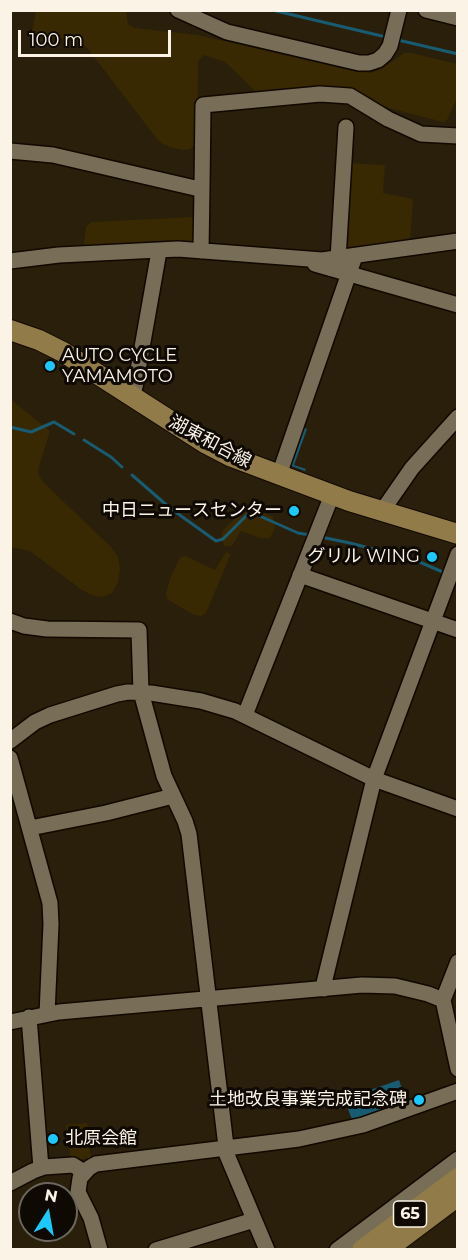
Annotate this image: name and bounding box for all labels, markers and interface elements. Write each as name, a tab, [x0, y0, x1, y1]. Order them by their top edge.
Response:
scale bar	[21, 18, 174, 56]
text: 100 m	[29, 29, 83, 51]
place label: AUTO CYCLE YAMAMOTO	[62, 345, 177, 388]
marker: AUTO CYCLE YAMAMOTO	[43, 359, 57, 373]
street label: 湖東和合線	[165, 411, 255, 473]
place label: 中日ニュースセンター	[102, 500, 282, 522]
marker: 中日ニュースセンター	[287, 504, 301, 518]
place label: グリル WING	[308, 546, 420, 568]
marker: グリル WING	[425, 550, 439, 564]
place label: 土地改良事業完成記念碑	[209, 1089, 407, 1111]
marker: 土地改良事業完成記念碑	[412, 1093, 426, 1107]
place label: 北原会館	[65, 1128, 137, 1150]
marker: 北原会館	[46, 1132, 60, 1146]
north arrow	[18, 1182, 78, 1242]
text: N	[43, 1185, 59, 1206]
road number: 65	[394, 1201, 426, 1227]

